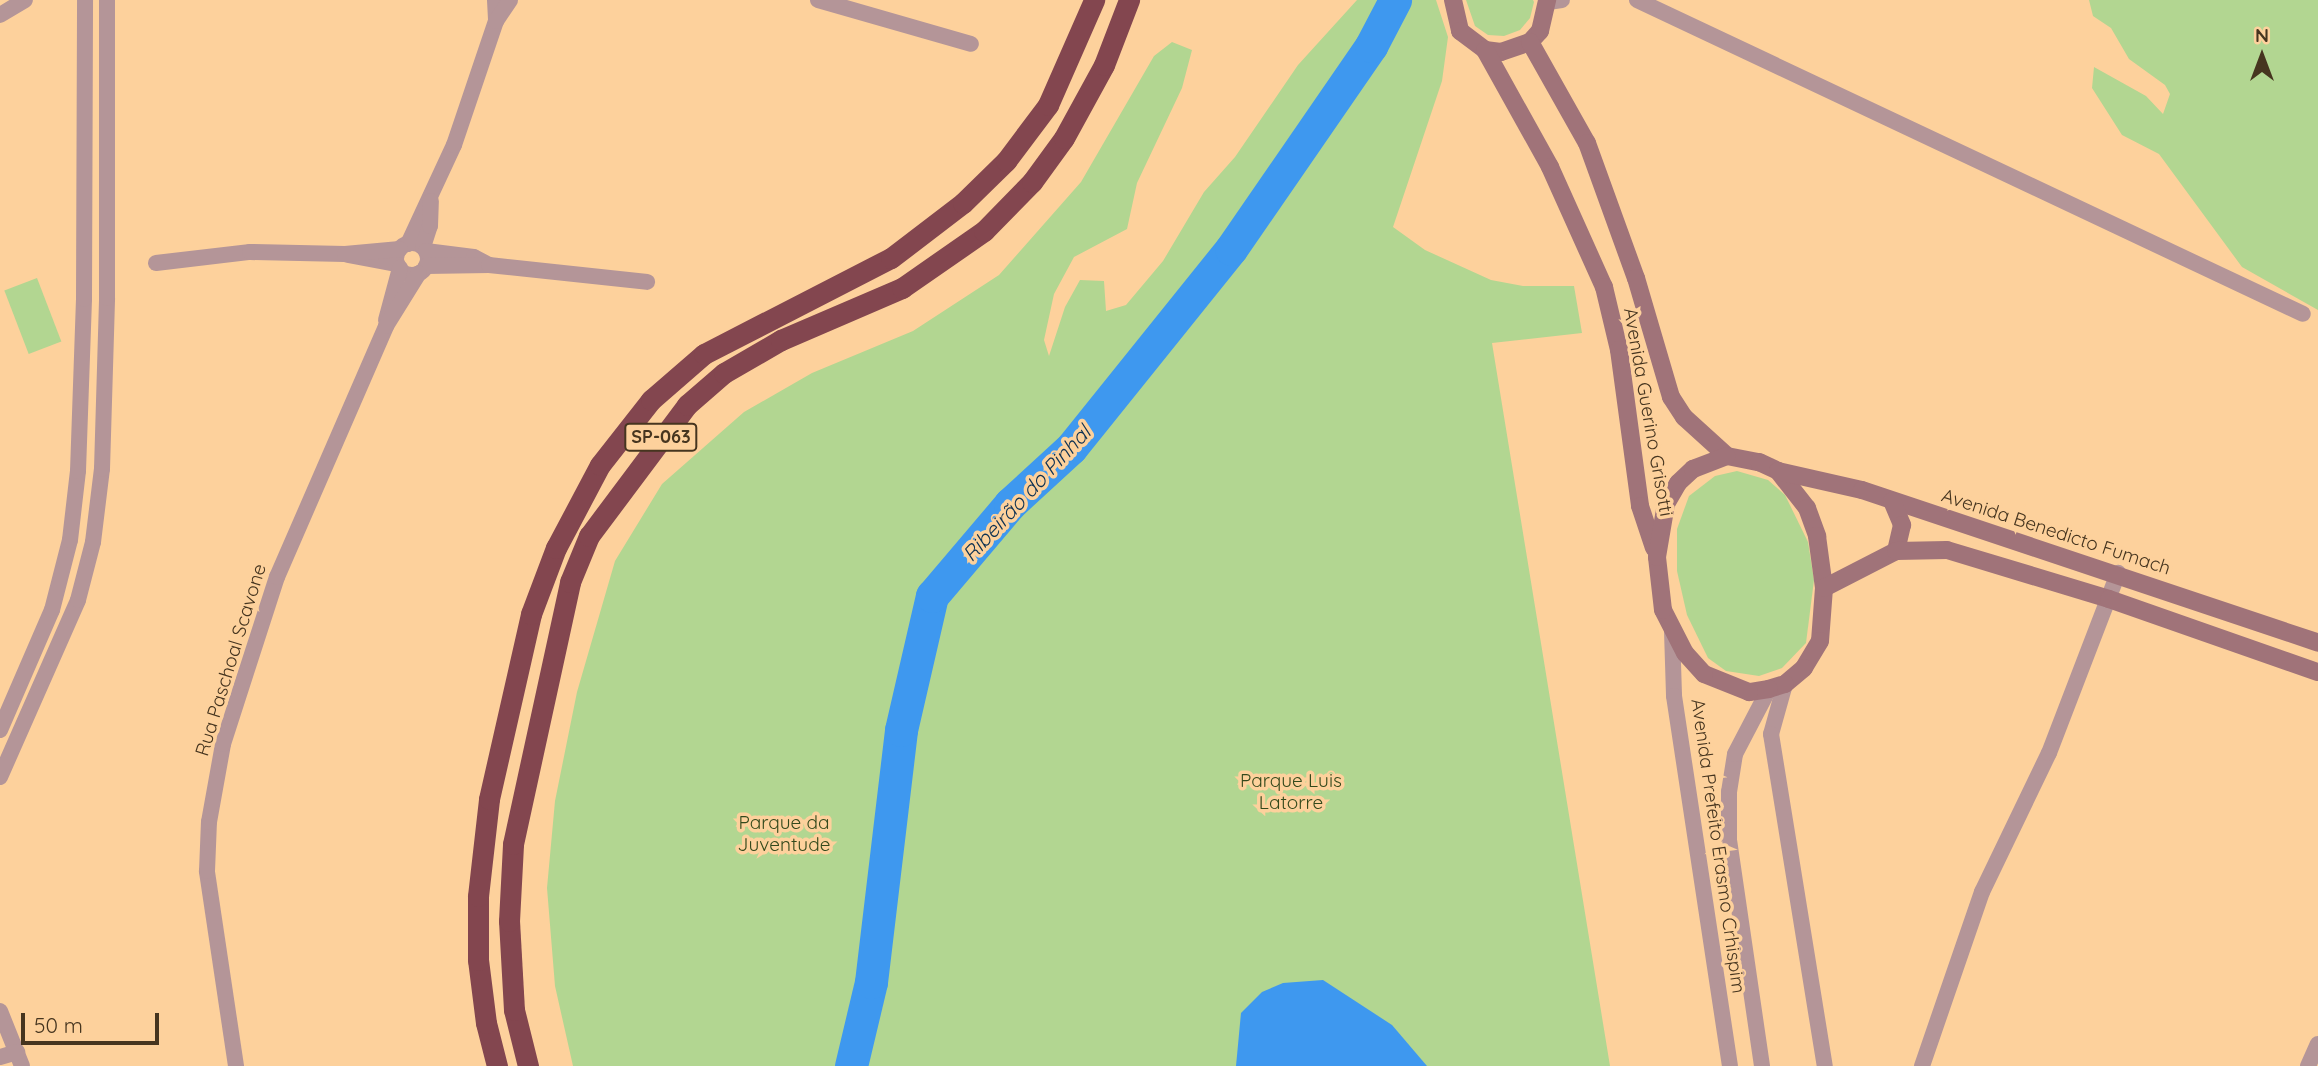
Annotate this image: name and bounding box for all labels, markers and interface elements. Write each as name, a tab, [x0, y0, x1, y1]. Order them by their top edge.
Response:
north arrow	[2227, 21, 2297, 91]
text: N	[2255, 23, 2269, 47]
street label: Avenida Guerino Grisotti	[1618, 306, 1678, 518]
water label: Ribeirão do Pinhal	[957, 420, 1095, 566]
road number: SP-063	[624, 422, 698, 452]
street label: Avenida Benedicto Fumach	[1938, 484, 2174, 580]
street label: Rua Paschoal Scavone	[191, 561, 271, 759]
street label: Avenida Prefeito Erasmo Crhispim	[1686, 697, 1750, 995]
park label: Parque Luis Latorre	[1240, 770, 1342, 814]
park label: Parque da Juventude	[738, 812, 830, 856]
scale bar	[24, 1000, 163, 1044]
text: 50 m	[34, 1012, 83, 1038]

